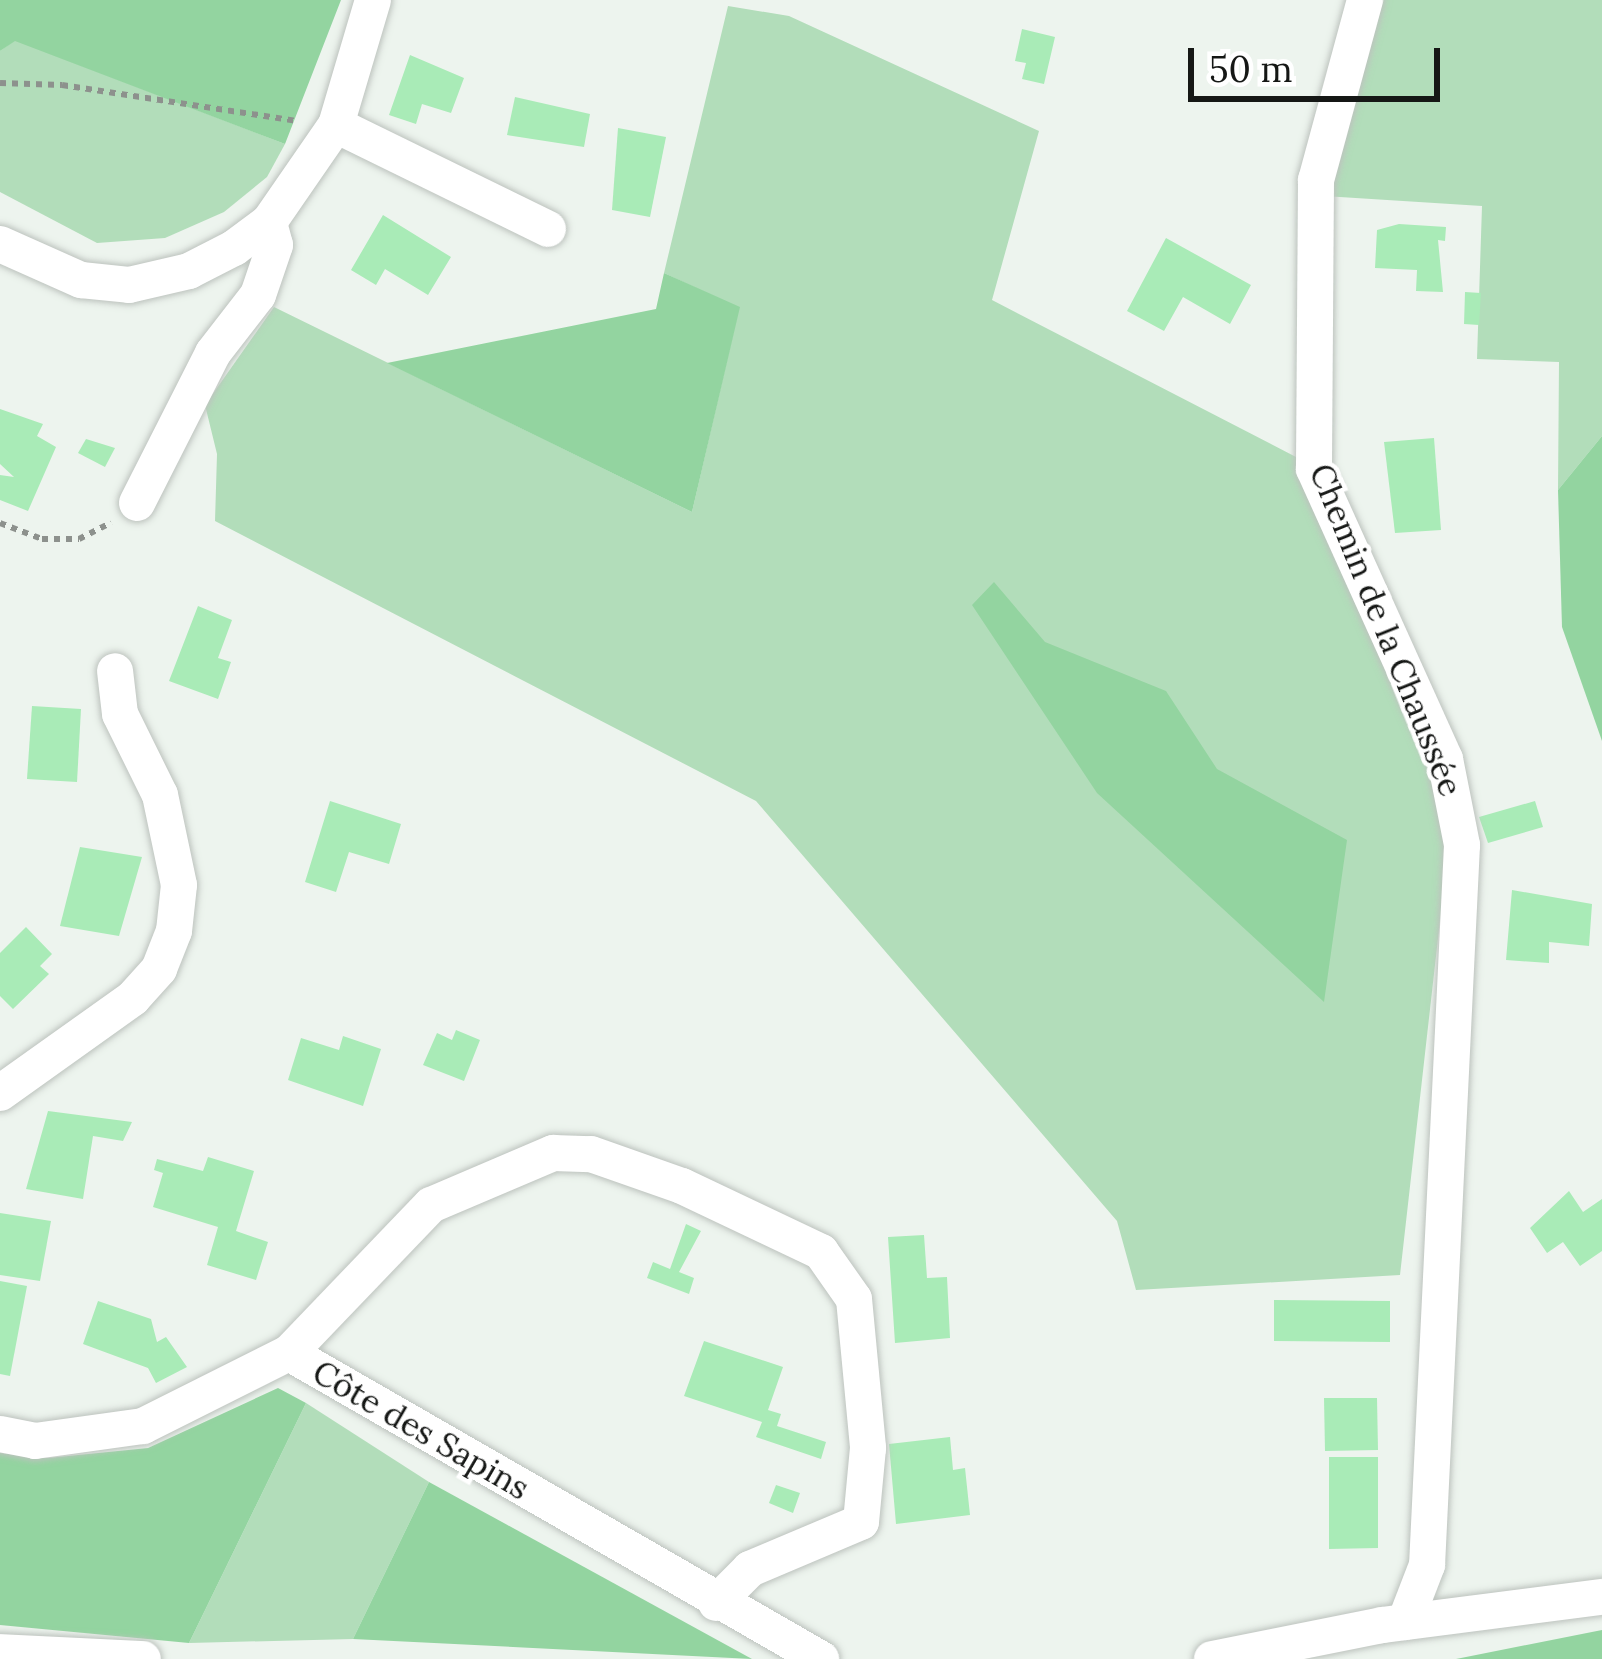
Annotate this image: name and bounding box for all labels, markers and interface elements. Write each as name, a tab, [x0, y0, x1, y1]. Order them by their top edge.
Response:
scale bar	[1194, 24, 1446, 98]
text: 50 m	[1209, 46, 1293, 92]
street label: Chemin de la Chaussée	[1301, 458, 1471, 802]
street label: Côte des Sapins	[306, 1352, 536, 1508]

